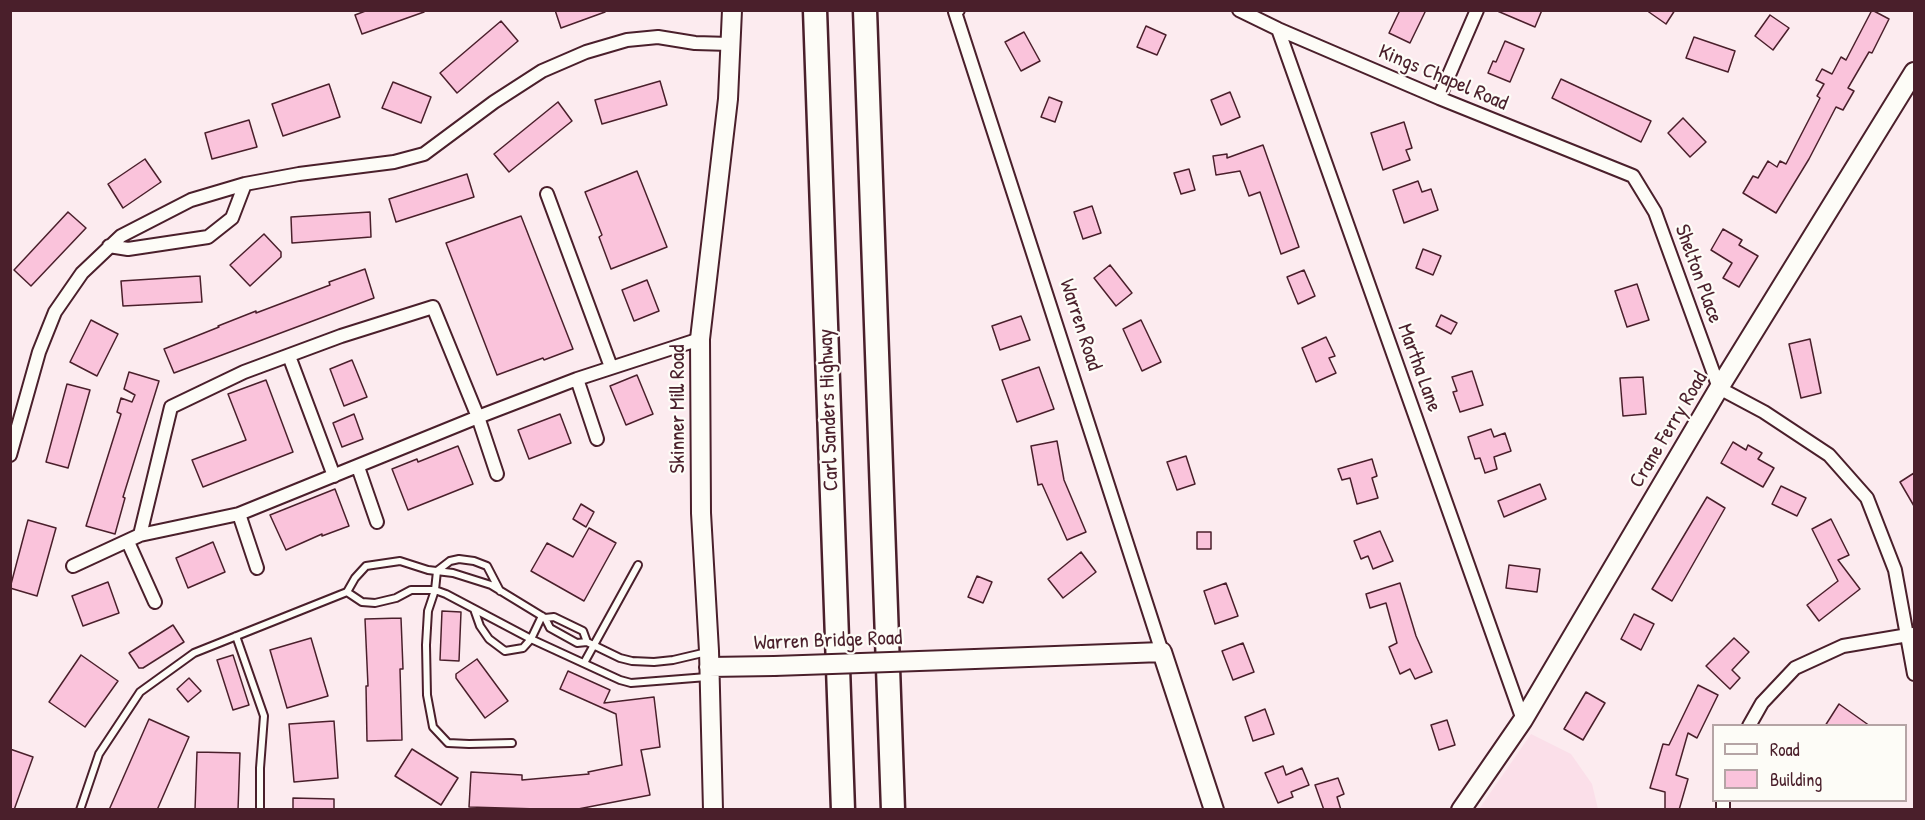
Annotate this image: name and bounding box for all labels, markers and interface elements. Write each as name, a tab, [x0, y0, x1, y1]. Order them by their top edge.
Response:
street label: Kings Chapel Road	[1374, 39, 1512, 117]
street label: Shelton Place	[1669, 221, 1727, 327]
street label: Warren Road	[1053, 276, 1107, 374]
street label: Martha Lane	[1391, 321, 1447, 415]
street label: Carl Sanders Highway	[814, 328, 844, 492]
street label: Skinner Mill Road	[665, 345, 691, 473]
street label: Crane Ferry Road	[1624, 367, 1714, 493]
street label: Warren Bridge Road	[753, 626, 903, 656]
legend	[1712, 724, 1907, 802]
text: Road	[1770, 737, 1800, 762]
text: Building	[1770, 767, 1822, 792]

